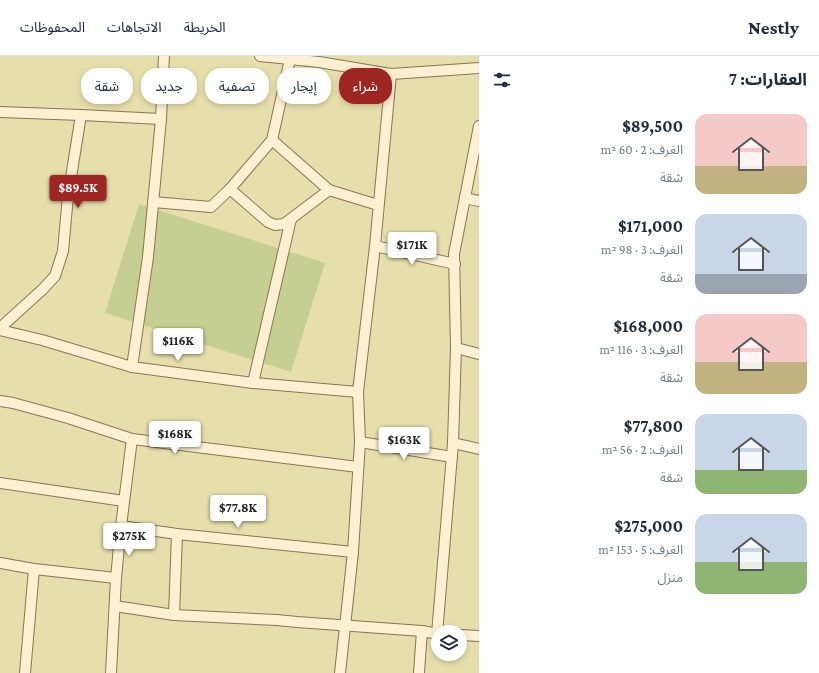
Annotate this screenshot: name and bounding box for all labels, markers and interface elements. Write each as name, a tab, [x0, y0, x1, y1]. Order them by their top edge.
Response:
text: Nestly	[748, 17, 799, 38]
text: المحفوظات	[20, 19, 85, 35]
text: الاتجاهات	[107, 19, 162, 35]
text: الخريطة	[184, 19, 226, 35]
chip: شقة	[81, 68, 133, 104]
chip: جديد	[141, 68, 197, 104]
chip: تصفية	[205, 68, 269, 104]
chip: إيجار	[277, 68, 331, 104]
chip: شراء	[339, 68, 392, 104]
icon: filters	[491, 69, 513, 91]
text: العقارات: 7	[729, 70, 807, 89]
text: $89,500	[622, 117, 683, 136]
icon: home	[727, 130, 775, 178]
text: الغرف: 2 · 60 m²	[601, 142, 683, 157]
text: شقة	[660, 170, 683, 185]
pin: $89.5K	[45, 175, 111, 209]
text: $89.5K	[58, 180, 98, 195]
text: $171,000	[618, 217, 683, 236]
icon: home	[727, 230, 775, 278]
pin: $171K	[384, 232, 440, 266]
text: $171K	[397, 237, 427, 252]
text: الغرف: 3 · 98 m²	[601, 242, 683, 257]
text: شقة	[660, 270, 683, 285]
text: $168,000	[613, 317, 683, 336]
pin: $116K	[150, 328, 206, 362]
icon: home	[727, 330, 775, 378]
text: $116K	[162, 333, 194, 348]
text: الغرف: 3 · 116 m²	[599, 342, 683, 357]
text: شقة	[660, 370, 683, 385]
text: $77,800	[624, 417, 683, 436]
pin: $168K	[147, 421, 203, 455]
text: $168K	[158, 426, 192, 441]
pin: $163K	[376, 427, 432, 461]
icon: home	[727, 430, 775, 478]
text: $163K	[388, 432, 420, 447]
text: الغرف: 2 · 56 m²	[602, 442, 683, 457]
text: شقة	[660, 470, 683, 485]
pin: $77.8K	[205, 495, 271, 529]
text: $77.8K	[219, 500, 257, 515]
text: $275,000	[614, 517, 683, 536]
pin: $275K	[101, 523, 157, 557]
text: $275K	[112, 528, 146, 543]
icon: home	[727, 530, 775, 578]
text: الغرف: 5 · 153 m²	[598, 542, 683, 557]
text: منزل	[658, 570, 683, 585]
map controls	[431, 625, 467, 661]
button: layers	[431, 625, 467, 661]

